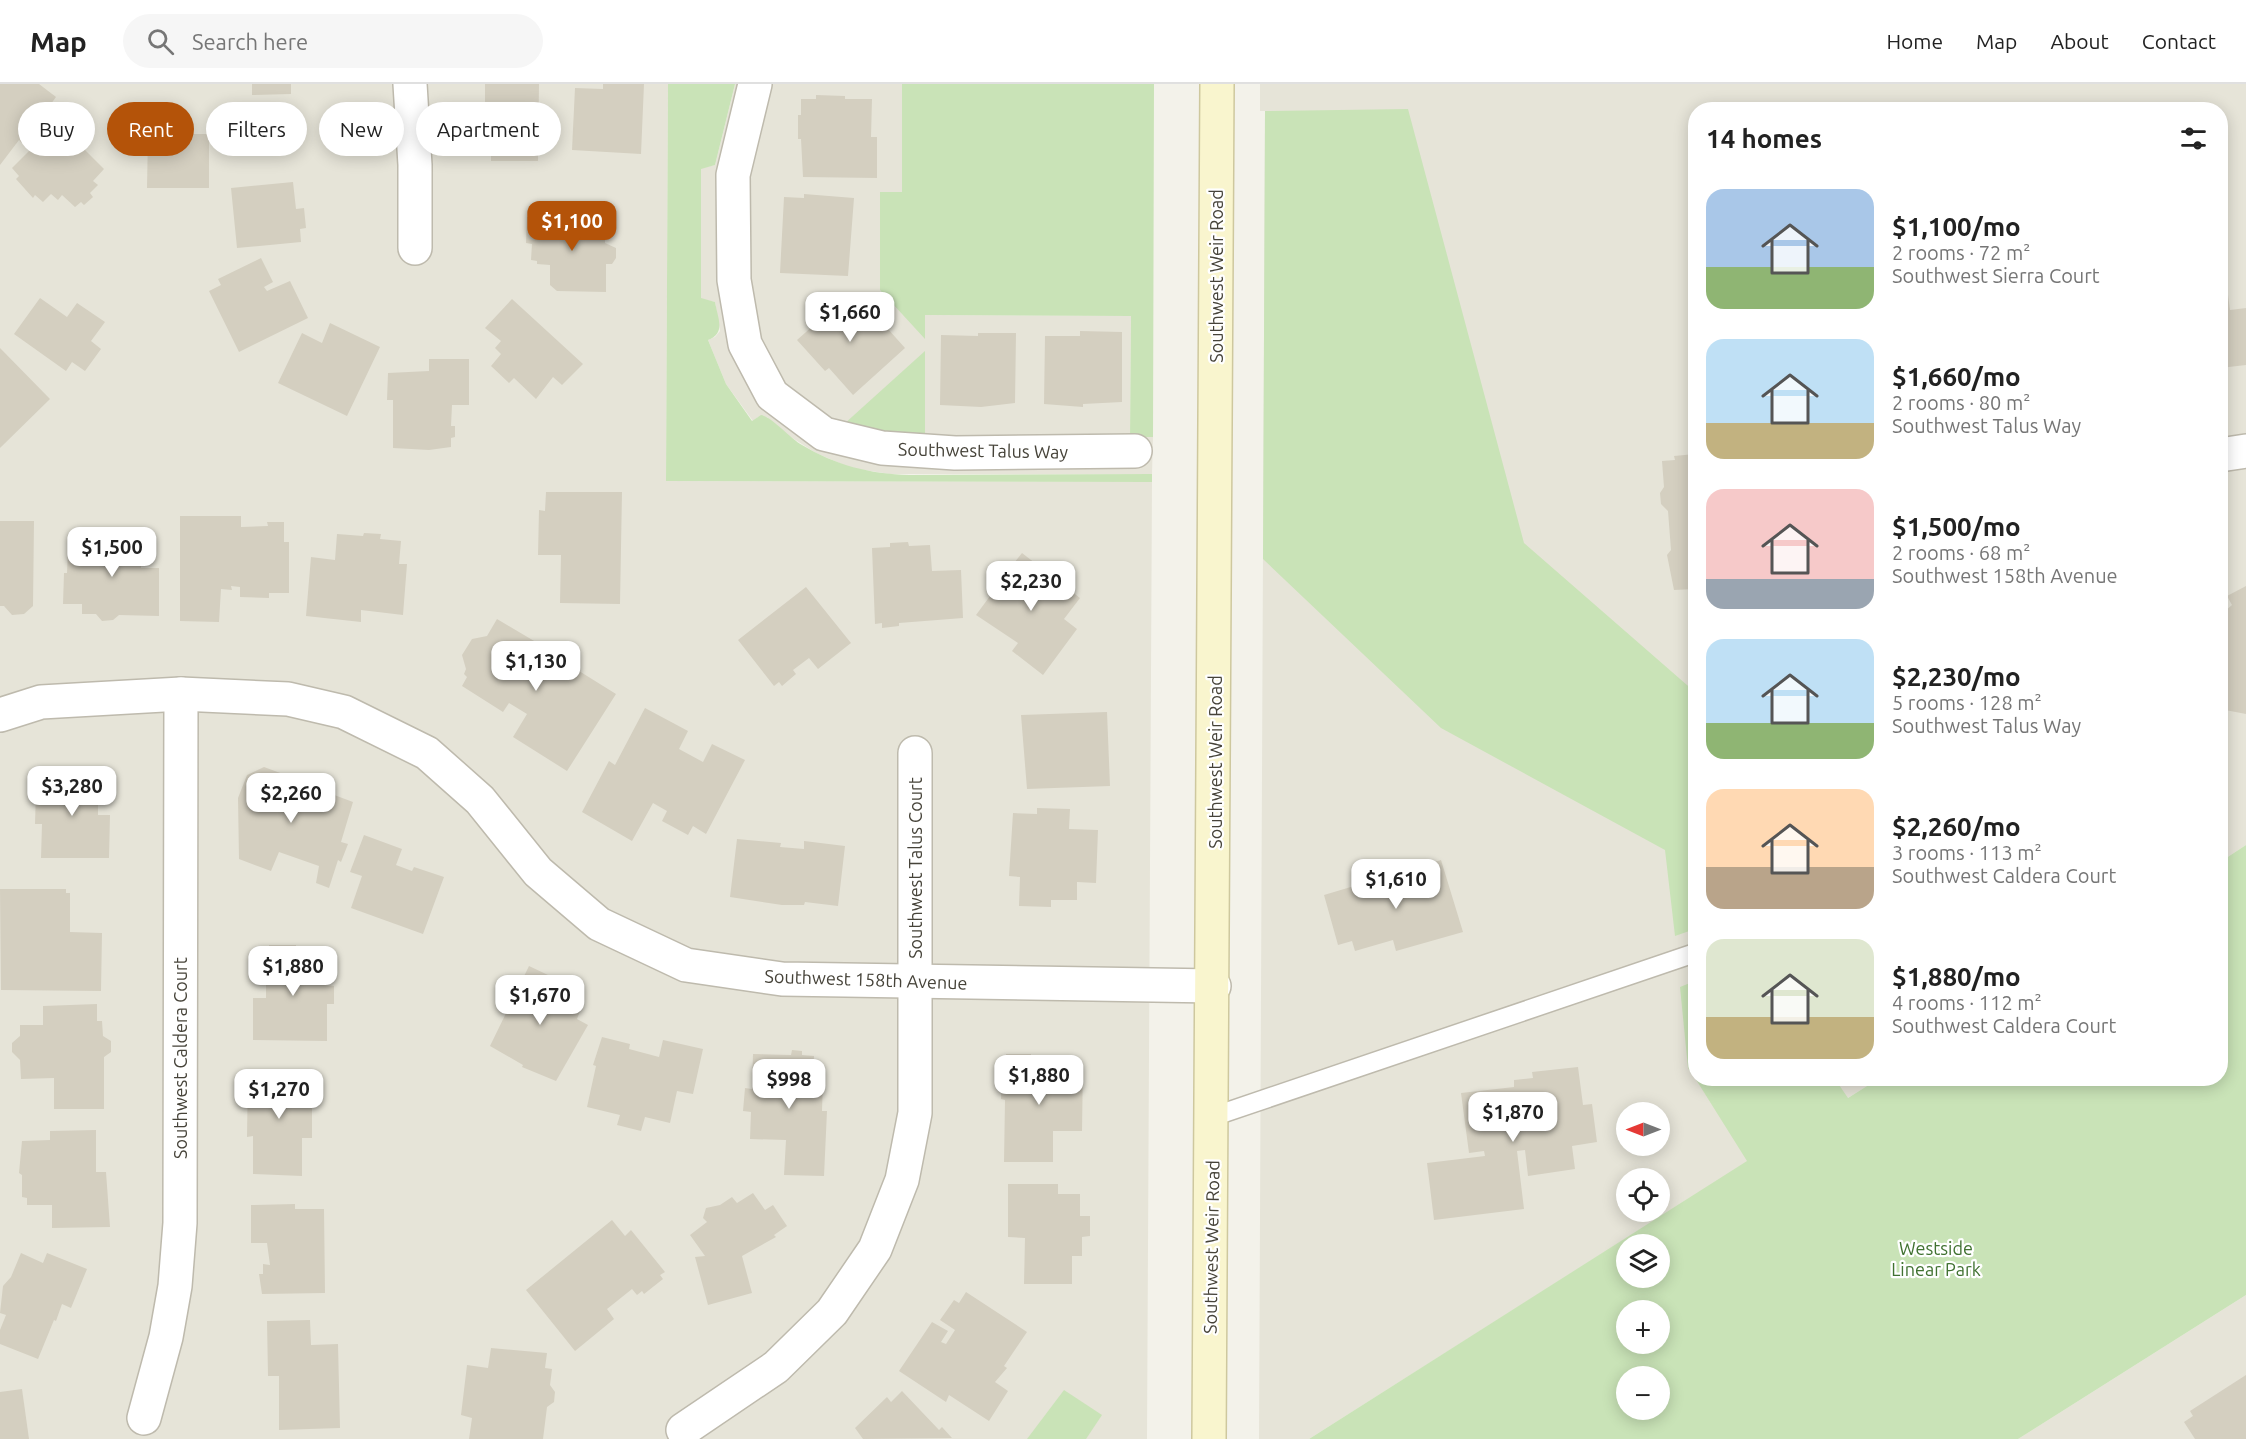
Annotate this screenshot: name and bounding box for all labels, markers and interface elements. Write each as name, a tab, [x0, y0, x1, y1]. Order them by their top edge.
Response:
search box	[123, 14, 543, 68]
icon: search	[144, 25, 177, 58]
text: Map	[30, 26, 87, 57]
text: Search here	[192, 29, 308, 54]
text: Home	[1886, 29, 1943, 53]
text: Map	[1976, 29, 2017, 53]
text: About	[2050, 29, 2109, 53]
text: Contact	[2142, 29, 2216, 53]
chip: Buy	[18, 102, 95, 156]
chip: Rent	[107, 102, 194, 156]
chip: Filters	[206, 102, 307, 156]
chip: New	[319, 102, 404, 156]
chip: Apartment	[416, 102, 561, 156]
icon: filters	[2177, 122, 2210, 155]
text: 14 homes	[1706, 124, 1822, 153]
street label: Southwest Weir Road	[1206, 189, 1226, 363]
pin: $1,100	[523, 201, 621, 252]
text: $1,100	[541, 209, 603, 232]
text: $1,100/mo	[1892, 212, 2021, 241]
icon: home	[1754, 213, 1826, 285]
text: 2 rooms · 72 m²	[1892, 241, 2030, 264]
text: Southwest Sierra Court	[1892, 264, 2100, 287]
pin: $1,660	[801, 292, 899, 343]
text: $1,660	[819, 300, 881, 323]
text: $1,660/mo	[1892, 362, 2021, 391]
icon: home	[1754, 363, 1826, 435]
text: 2 rooms · 80 m²	[1892, 391, 2030, 414]
text: Southwest Talus Way	[1892, 414, 2081, 437]
street label: Southwest Talus Way	[898, 439, 1069, 461]
text: $1,500/mo	[1892, 512, 2021, 541]
icon: home	[1754, 513, 1826, 585]
pin: $1,500	[63, 527, 161, 578]
text: $1,500	[81, 535, 143, 558]
text: 2 rooms · 68 m²	[1892, 541, 2030, 564]
pin: $2,230	[982, 561, 1080, 612]
text: Southwest 158th Avenue	[1892, 564, 2118, 587]
text: $2,230	[1000, 569, 1062, 592]
pin: $1,130	[487, 641, 585, 692]
text: $1,130	[505, 649, 567, 672]
text: $2,230/mo	[1892, 662, 2021, 691]
icon: home	[1754, 663, 1826, 735]
street label: Southwest Weir Road	[1205, 675, 1225, 849]
text: 5 rooms · 128 m²	[1892, 691, 2042, 714]
text: Southwest Talus Way	[1892, 714, 2081, 737]
pin: $3,280	[23, 766, 121, 817]
pin: $2,260	[242, 773, 340, 824]
text: $3,280	[41, 774, 103, 797]
street label: Southwest Talus Court	[905, 777, 925, 959]
text: $2,260	[260, 781, 322, 804]
text: $2,260/mo	[1892, 812, 2021, 841]
icon: home	[1754, 813, 1826, 885]
text: 3 rooms · 113 m²	[1892, 841, 2042, 864]
pin: $1,610	[1347, 859, 1445, 910]
text: Southwest Caldera Court	[1892, 864, 2116, 887]
text: $1,610	[1365, 867, 1427, 890]
pin: $1,880	[244, 946, 342, 997]
text: $1,880	[262, 954, 324, 977]
street label: Southwest Caldera Court	[170, 957, 190, 1159]
text: $1,880/mo	[1892, 962, 2021, 991]
icon: home	[1754, 963, 1826, 1035]
street label: Southwest 158th Avenue	[764, 965, 968, 993]
pin: $1,670	[491, 975, 589, 1026]
text: $1,670	[509, 983, 571, 1006]
text: 4 rooms · 112 m²	[1892, 991, 2042, 1014]
text: Southwest Caldera Court	[1892, 1014, 2116, 1037]
pin: $1,880	[990, 1055, 1088, 1106]
pin: $998	[753, 1059, 825, 1110]
text: $1,880	[1008, 1063, 1070, 1086]
text: $998	[766, 1067, 812, 1090]
pin: $1,270	[230, 1069, 328, 1120]
text: $1,270	[248, 1077, 310, 1100]
pin: $1,870	[1464, 1092, 1562, 1143]
text: $1,870	[1482, 1100, 1544, 1123]
north arrow	[1616, 1102, 1670, 1156]
map controls	[1616, 1102, 1670, 1420]
street label: Southwest Weir Road	[1199, 1160, 1223, 1334]
button: locate	[1616, 1168, 1670, 1222]
button: layers	[1616, 1234, 1670, 1288]
park label: Westside Linear Park	[1891, 1238, 1981, 1279]
button: +	[1616, 1300, 1670, 1354]
button: −	[1616, 1366, 1670, 1420]

